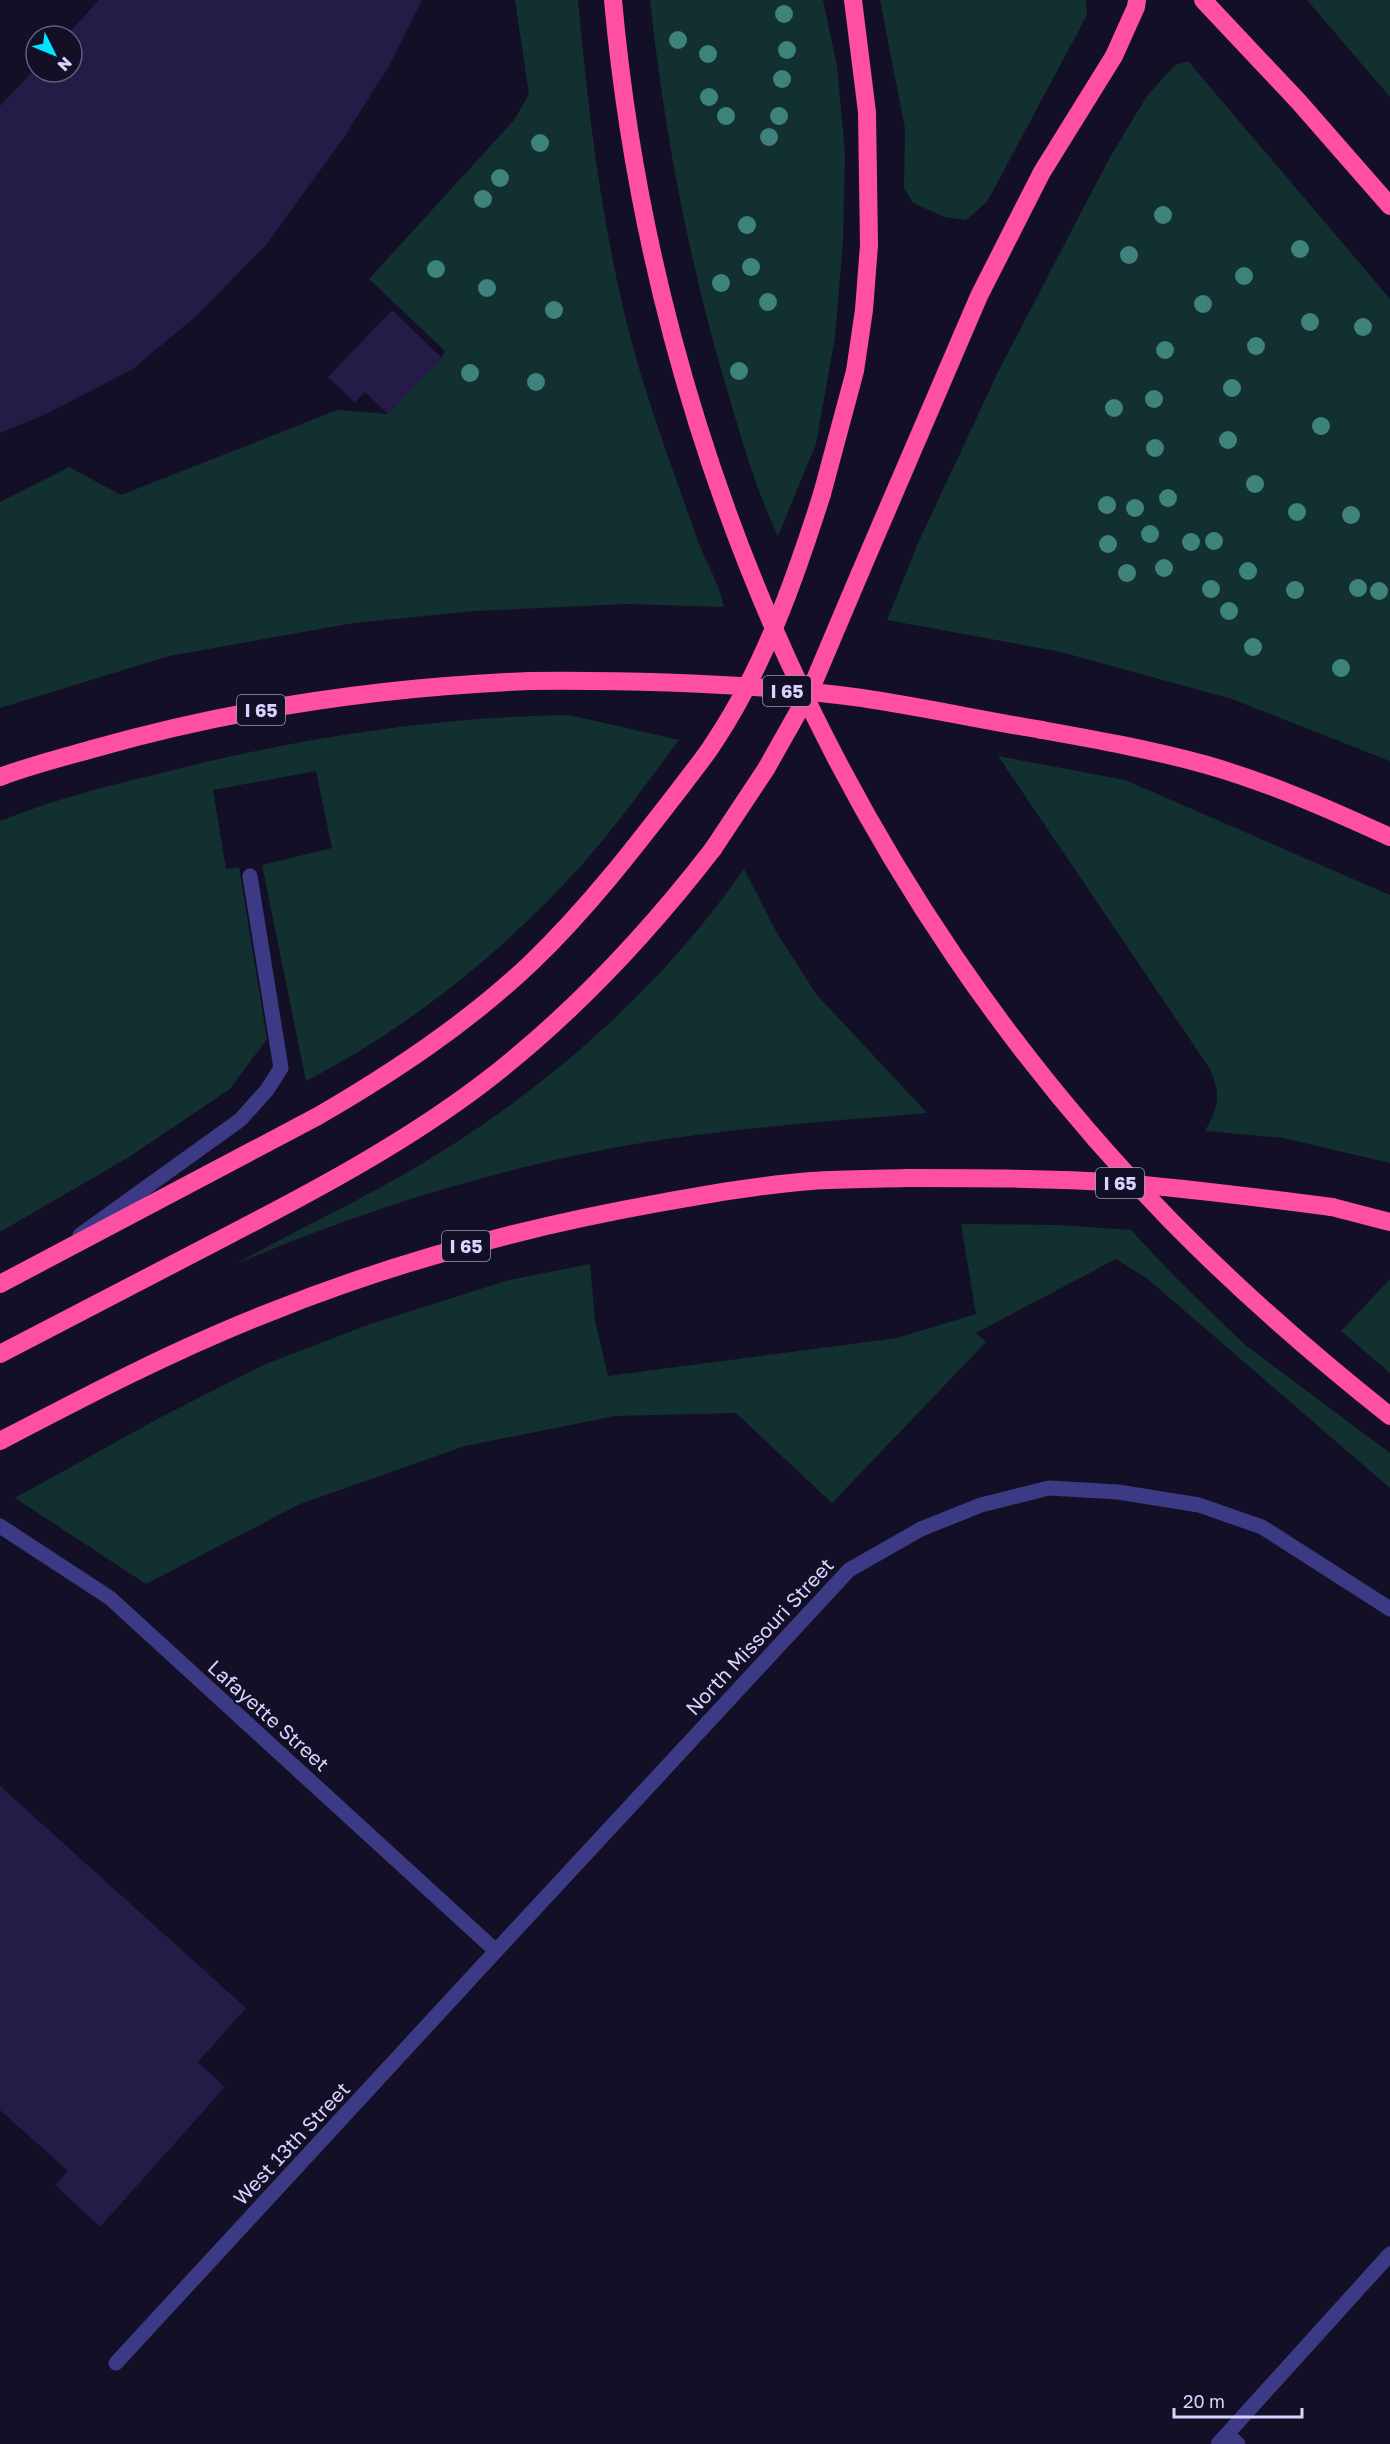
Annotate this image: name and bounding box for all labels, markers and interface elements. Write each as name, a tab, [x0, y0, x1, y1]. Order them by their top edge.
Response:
north arrow	[24, 24, 84, 84]
text: N	[54, 53, 76, 76]
road number: I 65	[763, 676, 811, 706]
road number: I 65	[237, 695, 285, 725]
road number: I 65	[1096, 1168, 1144, 1198]
road number: I 65	[442, 1231, 490, 1261]
street label: North Missouri Street	[680, 1553, 838, 1719]
street label: Lafayette Street	[203, 1654, 335, 1776]
street label: West 13th Street	[228, 2076, 354, 2210]
scale bar	[1174, 2381, 1302, 2419]
text: 20 m	[1183, 2390, 1225, 2412]

